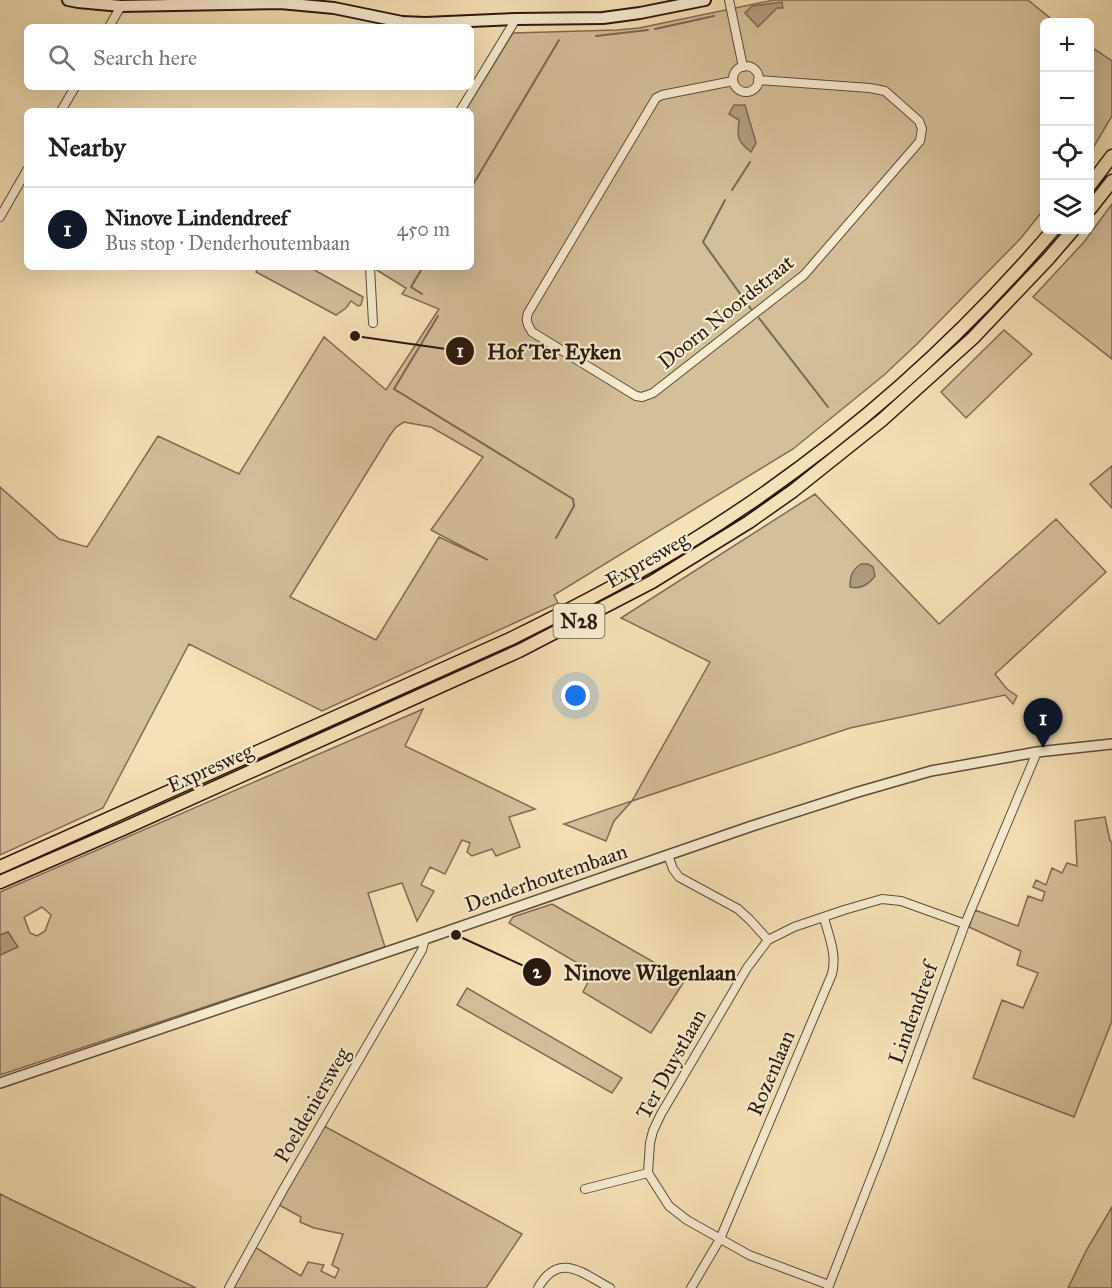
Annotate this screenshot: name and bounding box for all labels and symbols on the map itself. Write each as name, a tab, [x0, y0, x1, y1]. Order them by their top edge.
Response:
street label: Doorn Noordstraat	[653, 249, 800, 375]
callout: Hof Ter Eyken	[445, 331, 634, 371]
text: Hof Ter Eyken	[487, 338, 621, 365]
text: 1	[456, 340, 464, 362]
street label: Expresweg	[601, 526, 693, 594]
road number: N28	[554, 604, 604, 638]
your location	[561, 681, 590, 710]
pin: 1	[1024, 698, 1062, 748]
street label: Expresweg	[163, 738, 257, 798]
street label: Denderhoutembaan	[461, 838, 631, 918]
callout: Ninove Wilgenlaan	[522, 952, 748, 992]
street label: Lindendreef	[883, 956, 944, 1067]
text: Ninove Wilgenlaan	[564, 959, 736, 986]
text: 2	[533, 961, 543, 983]
street label: Ter Duystlaan	[630, 1005, 712, 1123]
street label: Rozenlaan	[741, 1027, 801, 1119]
street label: Poeldeniersweg	[268, 1042, 356, 1168]

